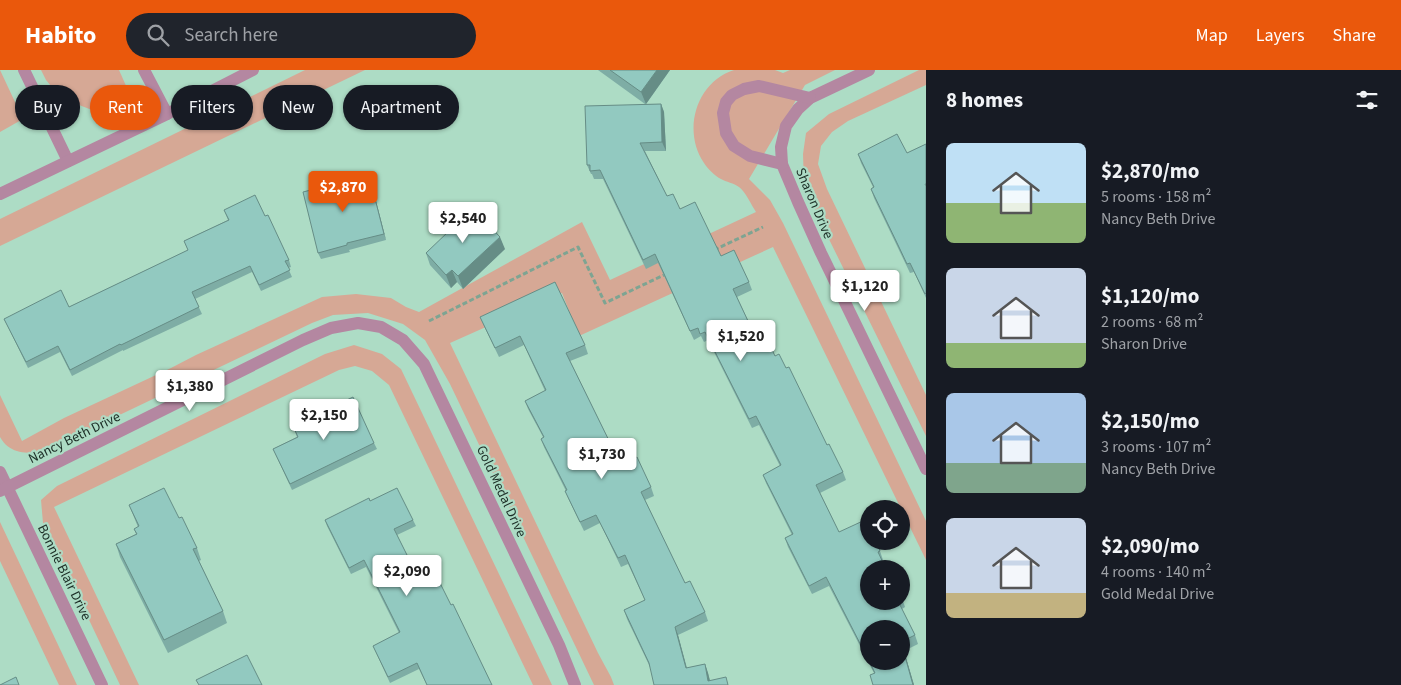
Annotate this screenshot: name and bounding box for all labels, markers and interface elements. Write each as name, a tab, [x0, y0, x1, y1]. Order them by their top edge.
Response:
search box	[126, 13, 476, 58]
text: Habito	[25, 18, 96, 53]
icon: search	[144, 21, 172, 49]
text: Search here	[184, 22, 278, 49]
text: Map	[1196, 23, 1228, 48]
text: Layers	[1256, 23, 1305, 48]
text: Share	[1333, 23, 1376, 48]
chip: Buy	[15, 85, 80, 130]
chip: Rent	[90, 85, 161, 130]
chip: Filters	[171, 85, 253, 130]
chip: New	[263, 85, 333, 130]
chip: Apartment	[343, 85, 459, 130]
text: 8 homes	[946, 85, 1023, 115]
icon: filters	[1353, 86, 1381, 114]
text: $2,870/mo	[1101, 156, 1200, 186]
icon: home	[986, 163, 1046, 223]
street label: Sharon Drive	[790, 165, 838, 242]
pin: $2,870	[302, 170, 384, 213]
text: $2,870	[319, 176, 367, 198]
text: 5 rooms · 158 m²	[1101, 186, 1211, 208]
pin: $2,540	[422, 202, 504, 244]
text: $2,540	[439, 207, 487, 229]
text: Nancy Beth Drive	[1101, 208, 1215, 230]
pin: $1,120	[824, 270, 906, 312]
text: $1,120	[841, 275, 889, 297]
text: $1,120/mo	[1101, 281, 1200, 311]
icon: home	[986, 288, 1046, 348]
text: 2 rooms · 68 m²	[1101, 311, 1203, 333]
pin: $1,520	[700, 320, 782, 362]
text: $1,520	[717, 325, 765, 347]
text: Sharon Drive	[1101, 333, 1187, 355]
pin: $1,380	[149, 370, 231, 412]
text: $1,380	[166, 375, 214, 397]
pin: $2,150	[283, 398, 365, 441]
text: $2,150	[300, 404, 348, 426]
text: $2,150/mo	[1101, 406, 1200, 436]
street label: Nancy Beth Drive	[25, 407, 124, 469]
icon: home	[986, 413, 1046, 473]
text: 3 rooms · 107 m²	[1101, 436, 1211, 458]
pin: $1,730	[561, 438, 643, 480]
street label: Gold Medal Drive	[471, 442, 531, 541]
text: $1,730	[578, 443, 626, 465]
text: Nancy Beth Drive	[1101, 458, 1215, 480]
map controls	[860, 500, 910, 670]
button: locate	[860, 500, 910, 550]
street label: Bonnie Blair Drive	[32, 521, 96, 624]
text: $2,090/mo	[1101, 531, 1200, 561]
icon: home	[986, 538, 1046, 598]
pin: $2,090	[366, 554, 448, 597]
text: $2,090	[383, 560, 431, 582]
button: +	[860, 560, 910, 610]
text: 4 rooms · 140 m²	[1101, 561, 1211, 583]
text: Gold Medal Drive	[1101, 583, 1214, 605]
button: −	[860, 620, 910, 670]

